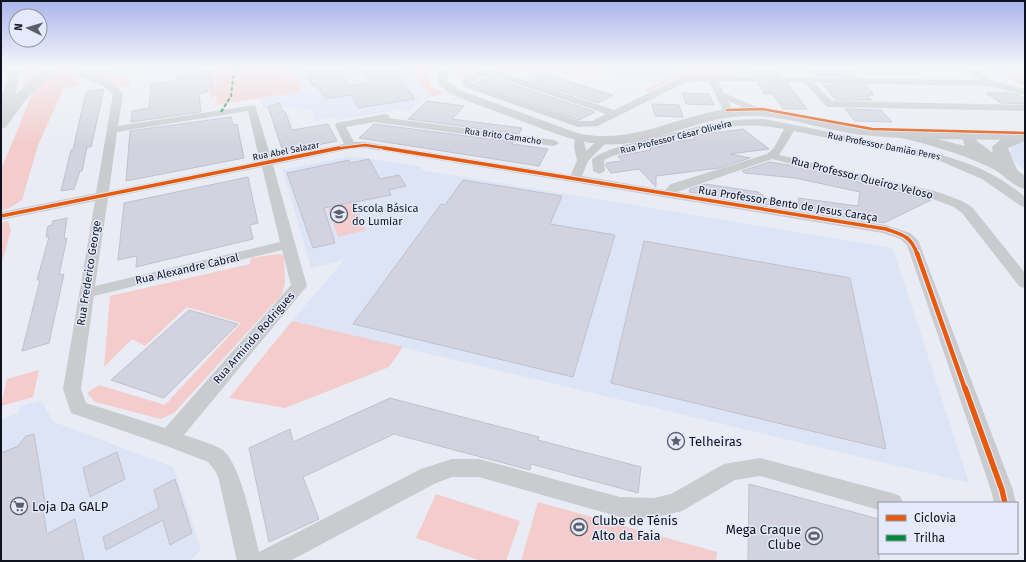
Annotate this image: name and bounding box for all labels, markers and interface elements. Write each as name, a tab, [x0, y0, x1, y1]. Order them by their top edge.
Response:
north arrow	[8, 8, 48, 48]
text: N	[12, 23, 25, 31]
street label: Rua Professor César Oliveira	[619, 118, 733, 156]
street label: Rua Brito Camacho	[464, 126, 542, 146]
street label: Rua Professor Damião Peres	[827, 130, 941, 162]
street label: Rua Abel Salazar	[252, 140, 321, 162]
street label: Rua Professor Queiroz Veloso	[790, 154, 934, 202]
street label: Rua Professor Bento de Jesus Caraça	[697, 183, 879, 225]
place label: Escola Básica do Lumiar	[352, 202, 418, 228]
school or university icon: Escola Básica do Lumiar	[329, 204, 349, 224]
street label: Rua Frederico George	[74, 220, 104, 326]
street label: Rua Alexandre Cabral	[134, 251, 240, 287]
street label: Rua Armindo Rodrigues	[211, 289, 297, 387]
place icon: Telheiras	[666, 431, 686, 451]
place label: Telheiras	[689, 434, 742, 449]
supermarket icon: Loja Da GALP	[9, 496, 29, 516]
place label: Loja Da GALP	[32, 499, 109, 514]
legend	[878, 502, 1018, 554]
text: Ciclovia	[914, 511, 956, 525]
place label: Clube de Ténis Alto da Faia	[592, 513, 678, 543]
sports icon: Clube de Ténis Alto da Faia	[569, 517, 589, 537]
place label: Mega Craque Clube	[726, 522, 801, 552]
sports icon: Mega Craque Clube	[804, 526, 824, 546]
text: Trilha	[914, 531, 945, 545]

